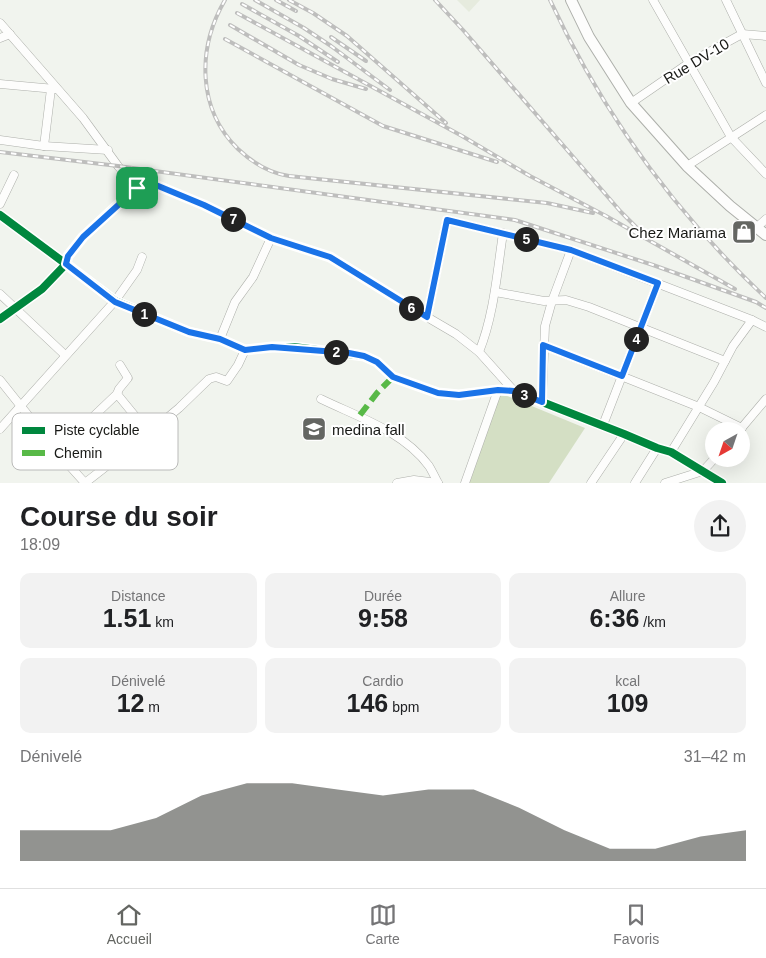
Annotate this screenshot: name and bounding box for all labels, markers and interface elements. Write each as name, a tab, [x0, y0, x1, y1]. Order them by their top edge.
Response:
street label: Rue DV-10	[660, 35, 732, 87]
pin	[116, 167, 158, 209]
icon: arrive	[123, 174, 151, 202]
pin: 7	[220, 206, 246, 232]
text: 7	[230, 211, 237, 227]
shop icon: Chez Mariama	[731, 219, 757, 245]
place label: Chez Mariama	[628, 224, 727, 241]
pin: 5	[514, 226, 538, 252]
text: 5	[523, 231, 530, 247]
pin: 6	[398, 296, 424, 320]
text: 6	[408, 300, 415, 316]
pin: 1	[132, 302, 156, 326]
text: 1	[141, 306, 148, 322]
pin: 4	[624, 326, 648, 352]
text: 4	[633, 331, 640, 347]
pin: 2	[324, 340, 348, 364]
text: 2	[333, 344, 340, 360]
pin: 3	[512, 382, 536, 408]
text: 3	[521, 387, 528, 403]
legend	[12, 413, 178, 470]
school or university icon: medina fall	[301, 416, 327, 442]
place label: medina fall	[332, 421, 405, 438]
text: Piste cyclable	[54, 422, 140, 438]
north arrow	[705, 422, 750, 468]
map controls	[705, 422, 750, 467]
text: Chemin	[54, 445, 102, 461]
button: share	[694, 500, 746, 552]
text: Course du soir	[20, 501, 218, 532]
text: 18:09	[20, 536, 60, 553]
text: Distance	[111, 588, 166, 604]
text: Durée	[364, 588, 402, 604]
text: Allure	[610, 588, 646, 604]
text: 1.51	[103, 604, 151, 632]
text: 9:58	[358, 604, 408, 632]
text: 6:36	[589, 604, 639, 632]
text: km	[151, 614, 174, 630]
text: /km	[639, 614, 666, 630]
text: Dénivelé	[111, 673, 166, 689]
text: Cardio	[362, 673, 404, 689]
text: kcal	[615, 673, 640, 689]
text: 12	[117, 689, 144, 717]
text: 146	[347, 689, 388, 717]
text: 109	[607, 689, 649, 717]
text: m	[144, 699, 160, 715]
text: bpm	[388, 699, 419, 715]
text: Dénivelé	[20, 748, 82, 765]
text: 31–42 m	[684, 748, 746, 765]
tab: Accueil	[107, 901, 152, 947]
tab: Carte	[365, 901, 400, 947]
tab: Favoris	[613, 901, 659, 947]

